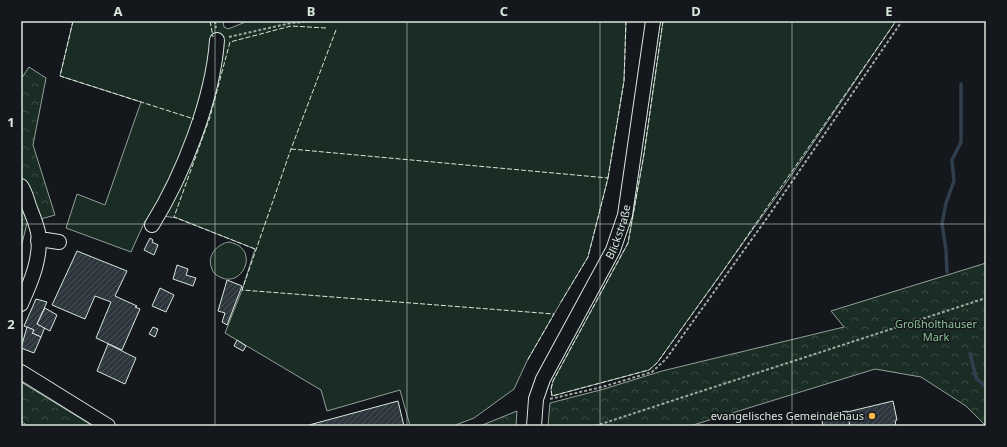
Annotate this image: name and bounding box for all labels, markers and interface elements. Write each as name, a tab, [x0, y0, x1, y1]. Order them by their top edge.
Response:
text: A	[114, 2, 123, 20]
text: B	[307, 2, 315, 20]
text: C	[500, 2, 508, 20]
text: D	[691, 2, 701, 20]
text: E	[885, 2, 893, 20]
text: 1	[7, 113, 15, 131]
street label: Blickstraße	[601, 204, 633, 262]
text: 2	[7, 315, 15, 333]
park label: Großholthauser Mark	[895, 316, 977, 344]
place label: evangelisches Gemeindehaus	[711, 408, 864, 423]
marker: evangelisches Gemeindehaus	[867, 411, 877, 421]

